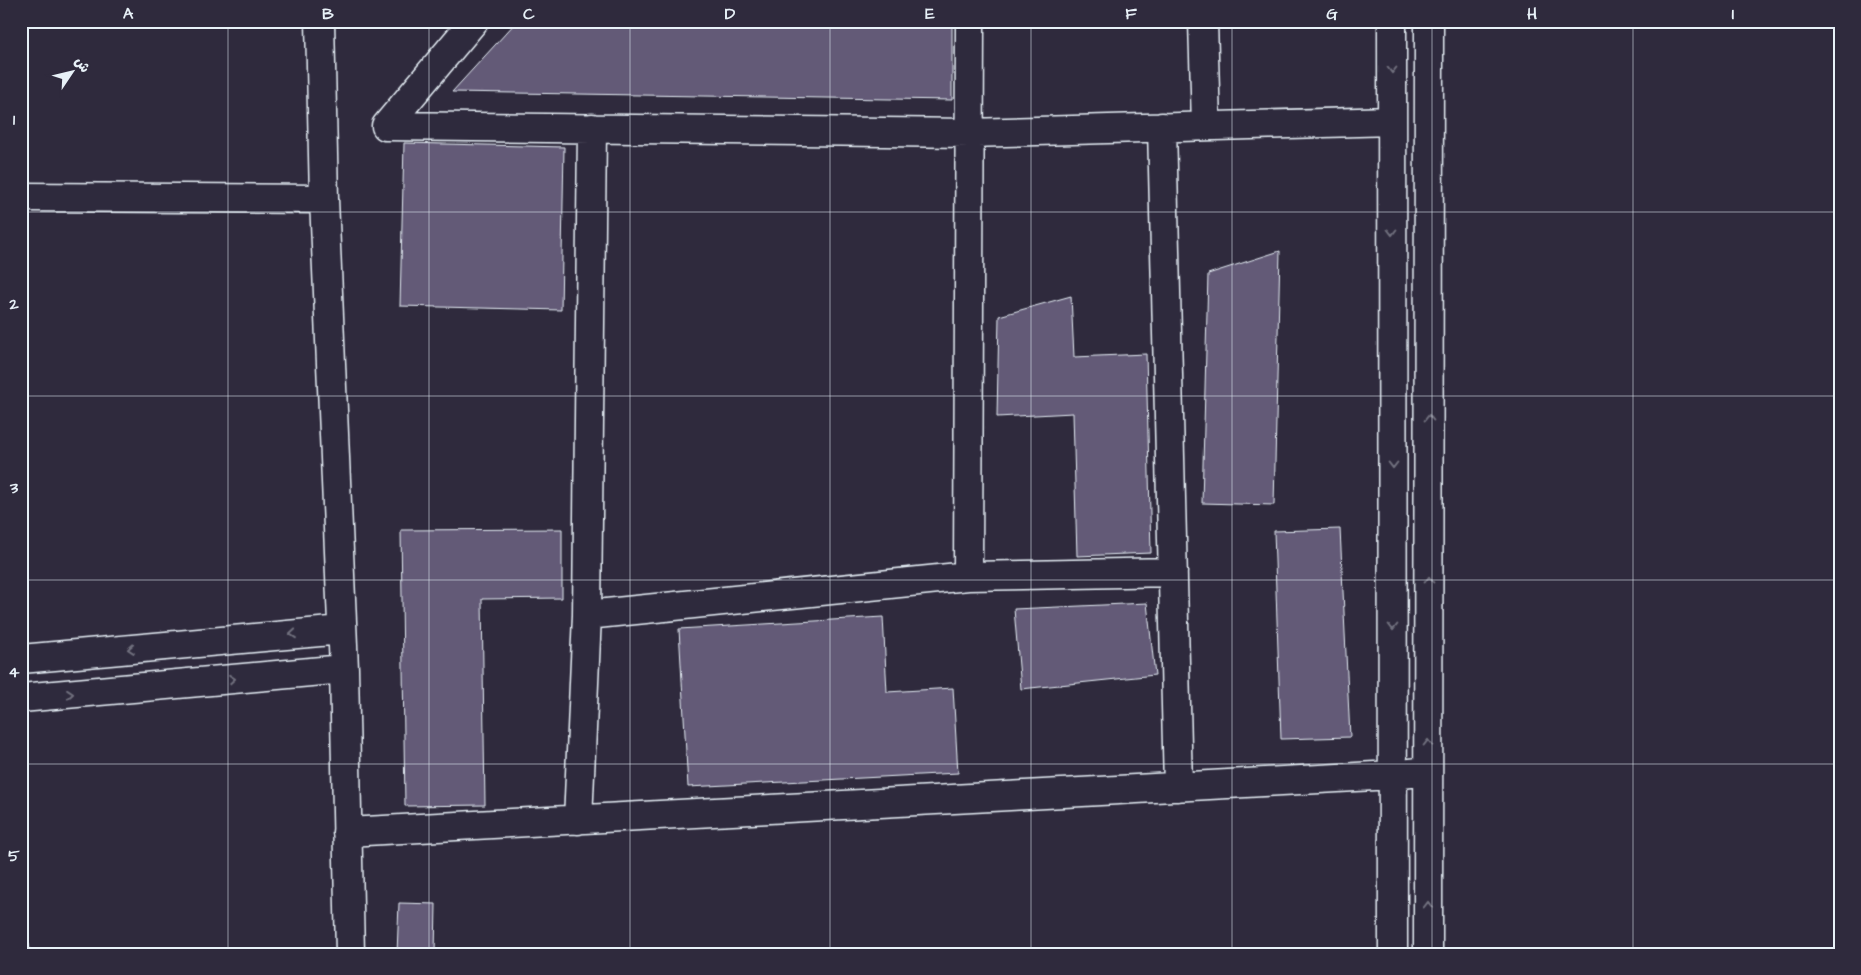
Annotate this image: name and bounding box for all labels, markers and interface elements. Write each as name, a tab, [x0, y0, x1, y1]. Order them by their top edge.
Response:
text: A	[123, 3, 134, 25]
text: B	[322, 3, 334, 25]
text: C	[523, 3, 535, 25]
text: D	[725, 3, 736, 25]
text: E	[925, 3, 935, 25]
text: F	[1125, 3, 1137, 25]
text: G	[1326, 3, 1338, 25]
text: H	[1527, 3, 1537, 25]
text: I	[1732, 3, 1734, 25]
north arrow	[48, 48, 98, 98]
text: ش	[69, 53, 94, 77]
one-way arrow	[1387, 66, 1397, 74]
text: 1	[13, 109, 16, 131]
one-way arrow	[1387, 229, 1397, 237]
text: 2	[8, 293, 19, 315]
one-way arrow	[1424, 413, 1434, 421]
one-way arrow	[1388, 462, 1398, 469]
text: 3	[9, 477, 19, 499]
one-way arrow	[1424, 576, 1434, 584]
one-way arrow	[1388, 624, 1398, 632]
one-way arrow	[289, 629, 297, 640]
one-way arrow	[127, 644, 135, 655]
text: 4	[9, 661, 20, 683]
one-way arrow	[228, 674, 236, 685]
one-way arrow	[66, 689, 74, 700]
one-way arrow	[1423, 738, 1433, 746]
text: 5	[8, 845, 20, 867]
one-way arrow	[1423, 901, 1433, 908]

